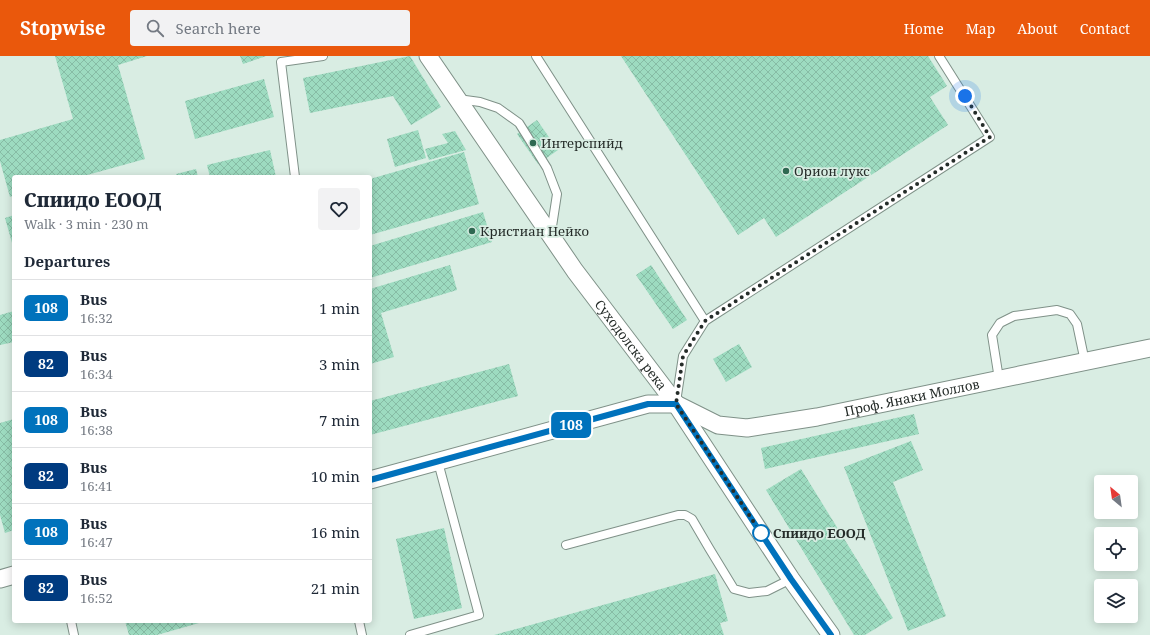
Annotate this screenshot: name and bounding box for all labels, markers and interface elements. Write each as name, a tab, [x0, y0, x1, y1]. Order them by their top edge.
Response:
search box	[130, 10, 410, 46]
text: Stopwise	[20, 15, 106, 41]
icon: search	[144, 17, 166, 39]
text: Search here	[176, 18, 261, 38]
text: Home	[904, 19, 944, 38]
text: Map	[966, 19, 995, 38]
text: About	[1017, 19, 1058, 38]
text: Contact	[1080, 19, 1130, 38]
your location	[955, 86, 975, 106]
place label: Интерспийд	[541, 134, 623, 152]
marker: Интерспийд	[528, 138, 538, 148]
place label: Орион лукс	[794, 162, 870, 180]
marker: Орион лукс	[781, 166, 791, 176]
text: Спиидо ЕООД	[24, 187, 161, 213]
button: heart	[318, 188, 360, 230]
text: Walk · 3 min · 230 m	[24, 215, 149, 233]
place label: Кристиан Нейко	[480, 222, 589, 240]
marker: Кристиан Нейко	[467, 226, 477, 236]
text: Departures	[24, 251, 110, 271]
text: Bus	[80, 289, 107, 309]
street label: Суходолска река	[591, 296, 671, 394]
text: 108	[34, 298, 58, 317]
text: 1 min	[319, 298, 360, 318]
text: 16:32	[80, 309, 113, 327]
text: Bus	[80, 345, 107, 365]
text: 82	[38, 354, 54, 373]
text: 3 min	[319, 354, 360, 374]
text: 16:34	[80, 365, 113, 383]
street label: Проф. Янаки Моллов	[843, 375, 981, 420]
text: Bus	[80, 401, 107, 421]
text: 108	[34, 410, 58, 429]
text: 7 min	[319, 410, 360, 430]
line badge: 108	[548, 412, 594, 438]
text: 108	[559, 415, 583, 434]
text: 16:38	[80, 421, 113, 439]
text: Bus	[80, 457, 107, 477]
text: 82	[38, 466, 54, 485]
text: 10 min	[311, 466, 360, 486]
north arrow	[1094, 475, 1138, 519]
map controls	[1094, 475, 1138, 623]
text: 16:41	[80, 477, 113, 495]
text: Bus	[80, 513, 107, 533]
text: 108	[34, 522, 58, 541]
text: 16 min	[311, 522, 360, 542]
marker: Спиидо ЕООД	[752, 524, 770, 542]
place label: Спиидо ЕООД	[773, 524, 866, 542]
button: locate	[1094, 527, 1138, 571]
text: 16:47	[80, 533, 113, 551]
text: Bus	[80, 569, 107, 589]
text: 82	[38, 578, 54, 597]
text: 21 min	[311, 578, 360, 598]
button: layers	[1094, 579, 1138, 623]
text: 16:52	[80, 589, 113, 607]

